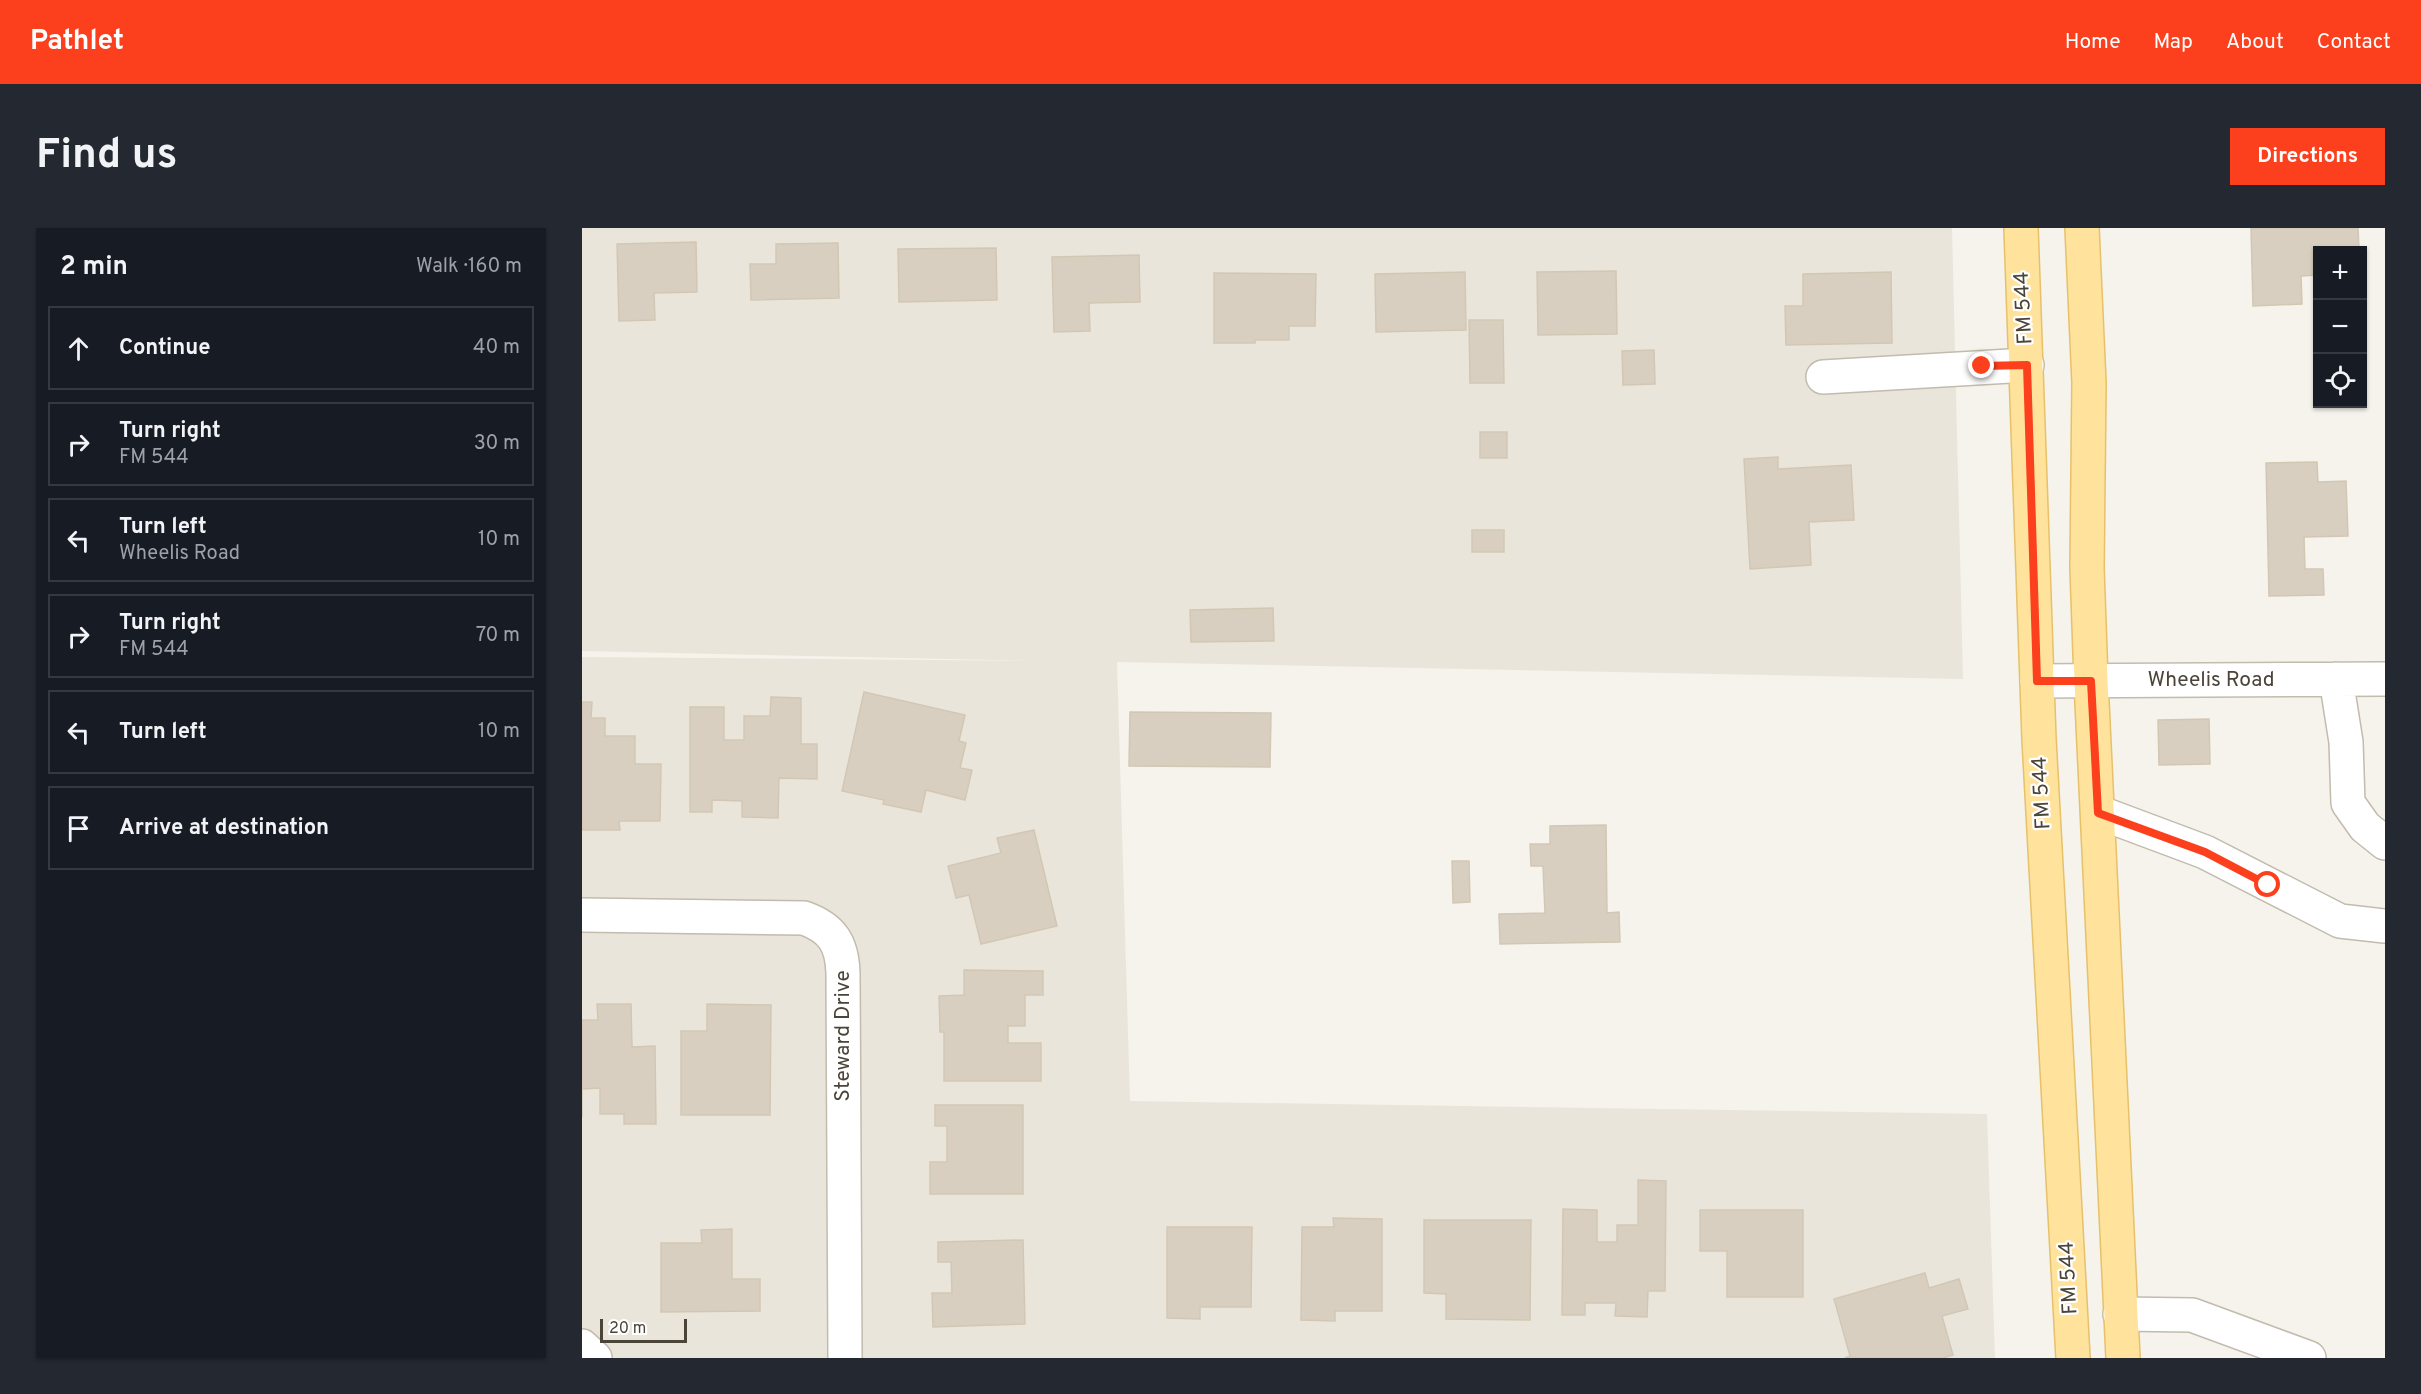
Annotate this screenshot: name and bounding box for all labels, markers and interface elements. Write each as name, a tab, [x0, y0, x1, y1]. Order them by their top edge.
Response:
text: Pathlet	[30, 24, 124, 60]
text: Home	[2065, 29, 2121, 56]
text: Map	[2154, 29, 2193, 56]
text: About	[2226, 29, 2284, 56]
text: Contact	[2317, 29, 2391, 56]
button: Directions	[2230, 128, 2385, 185]
text: Find us	[36, 130, 177, 183]
map controls	[2313, 246, 2367, 408]
button: +	[2313, 246, 2367, 300]
text: 2 min	[60, 251, 128, 284]
text: Walk · 160 m	[416, 254, 522, 280]
street label: FM 544	[2009, 271, 2039, 345]
button: −	[2313, 300, 2367, 354]
icon: ahead	[62, 332, 95, 365]
text: Continue	[119, 335, 210, 362]
text: 40 m	[473, 335, 520, 361]
route end	[1968, 352, 1994, 378]
button: locate	[2313, 354, 2367, 408]
text: Turn right	[119, 418, 221, 445]
icon: right	[62, 428, 95, 461]
text: 30 m	[474, 431, 520, 457]
text: FM 544	[119, 445, 189, 471]
text: Turn left	[119, 514, 207, 541]
icon: left	[62, 524, 95, 557]
text: 10 m	[478, 527, 520, 553]
text: Wheelis Road	[119, 541, 240, 567]
text: Turn right	[119, 610, 221, 637]
icon: right	[62, 620, 95, 653]
text: 70 m	[476, 623, 520, 649]
text: FM 544	[119, 637, 189, 663]
street label: Wheelis Road	[2148, 667, 2275, 694]
icon: left	[62, 716, 95, 749]
text: Turn left	[119, 719, 207, 746]
text: 10 m	[478, 719, 520, 745]
street label: FM 544	[2027, 756, 2057, 830]
icon: arrive	[62, 812, 95, 845]
text: Arrive at destination	[119, 815, 329, 842]
route start	[2254, 871, 2280, 897]
street label: Steward Drive	[830, 970, 857, 1102]
street label: FM 544	[2054, 1241, 2084, 1315]
scale bar	[600, 1316, 687, 1344]
text: 20 m	[609, 1319, 646, 1339]

